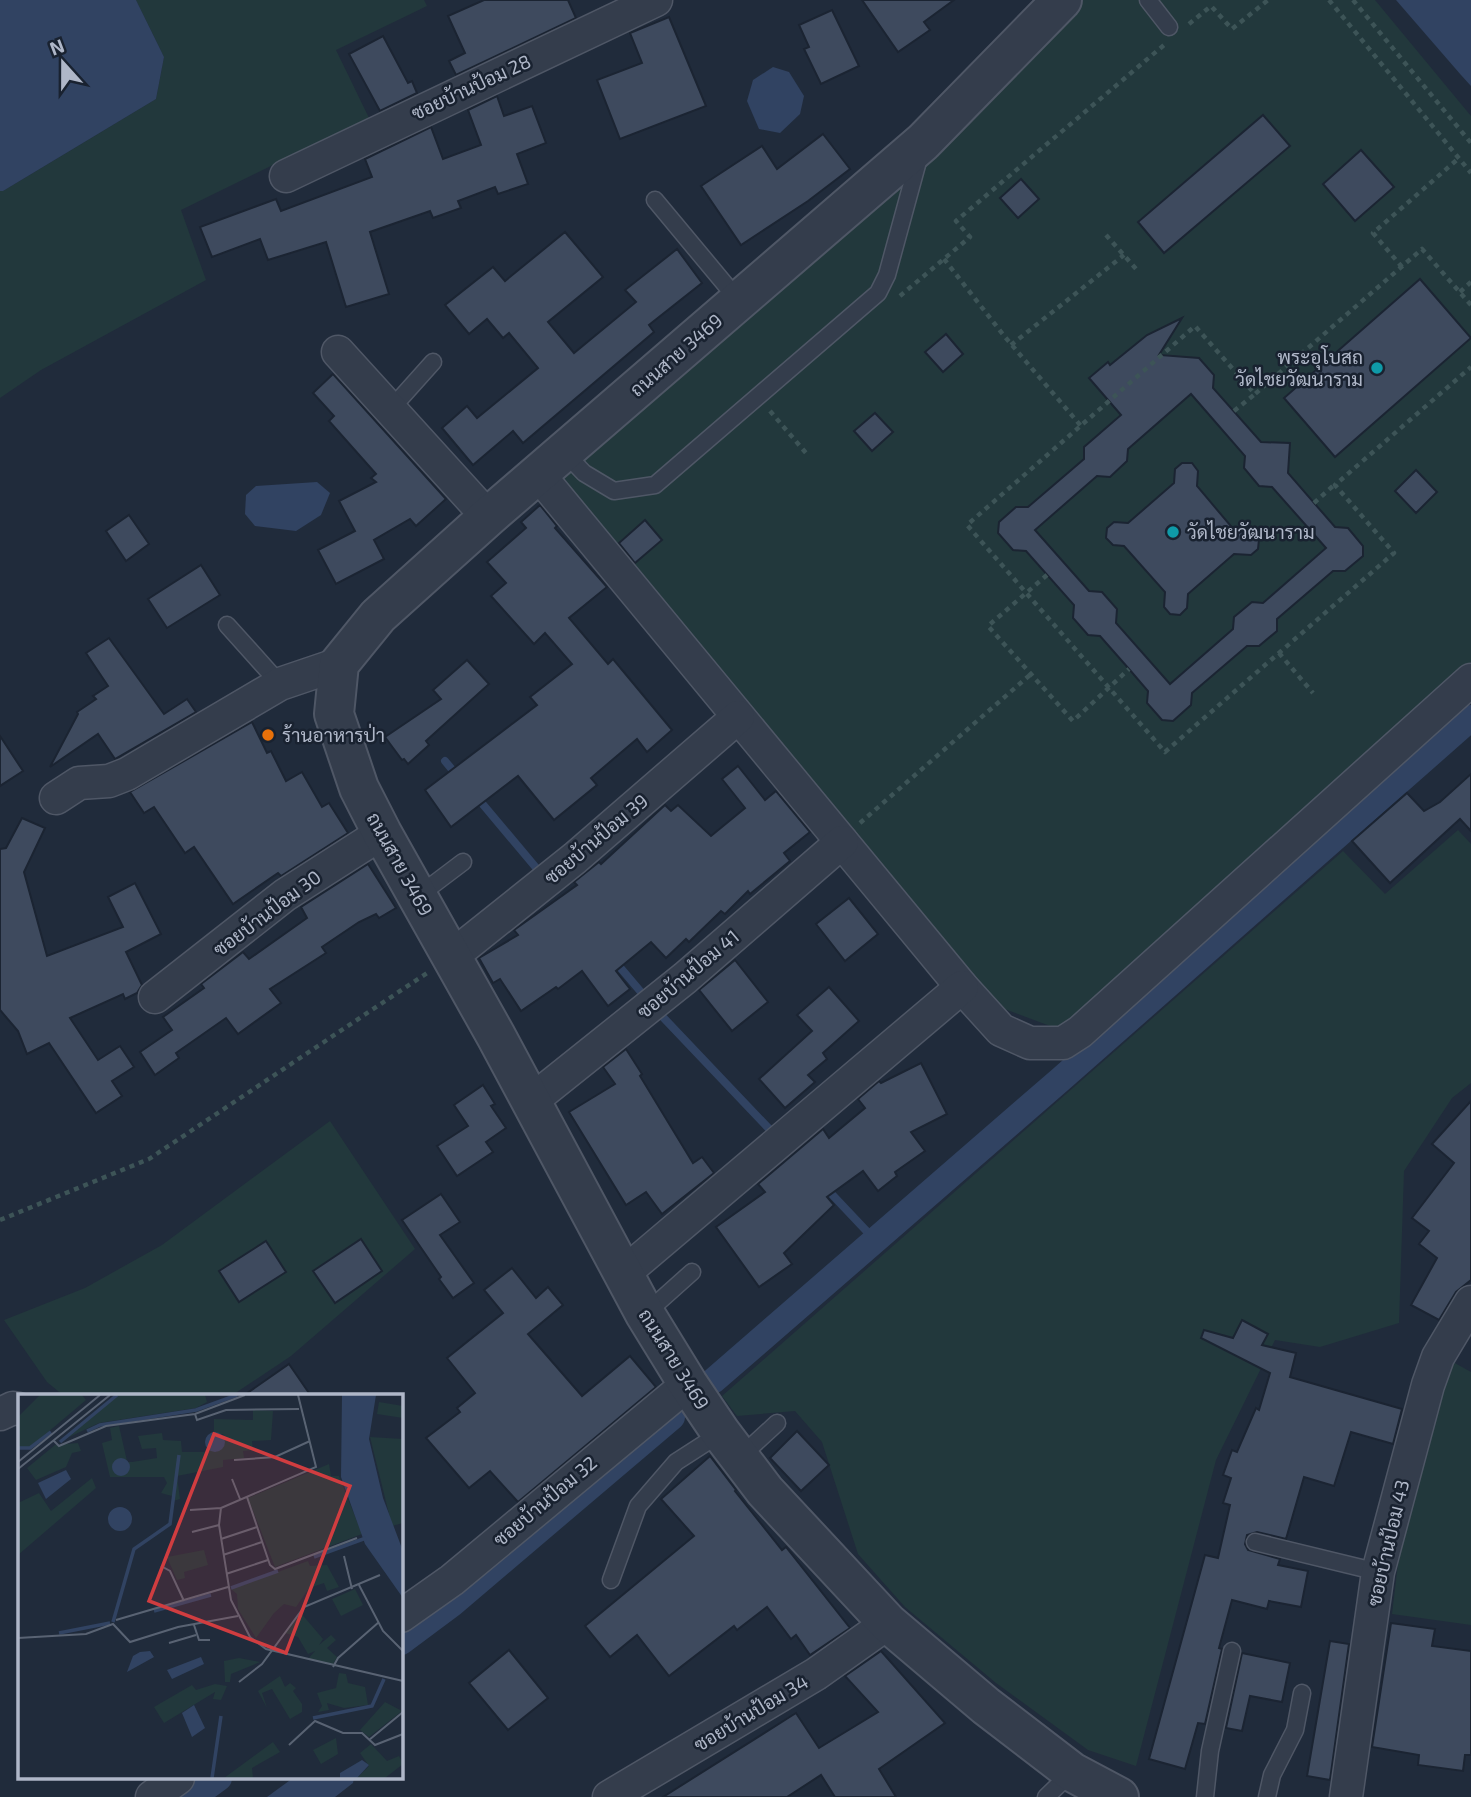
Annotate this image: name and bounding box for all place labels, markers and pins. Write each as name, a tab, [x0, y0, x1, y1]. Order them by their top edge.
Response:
place label: พระอุโบสถ วัดไชยวัฒนาราม	[1235, 345, 1363, 390]
marker: พระอุโบสถ วัดไชยวัฒนาราม	[1369, 360, 1385, 376]
place label: วัดไชยวัฒนาราม	[1187, 520, 1315, 543]
marker: วัดไชยวัฒนาราม	[1165, 524, 1181, 540]
place label: ร้านอาหารป่า	[282, 723, 385, 746]
marker: ร้านอาหารป่า	[260, 727, 276, 743]

